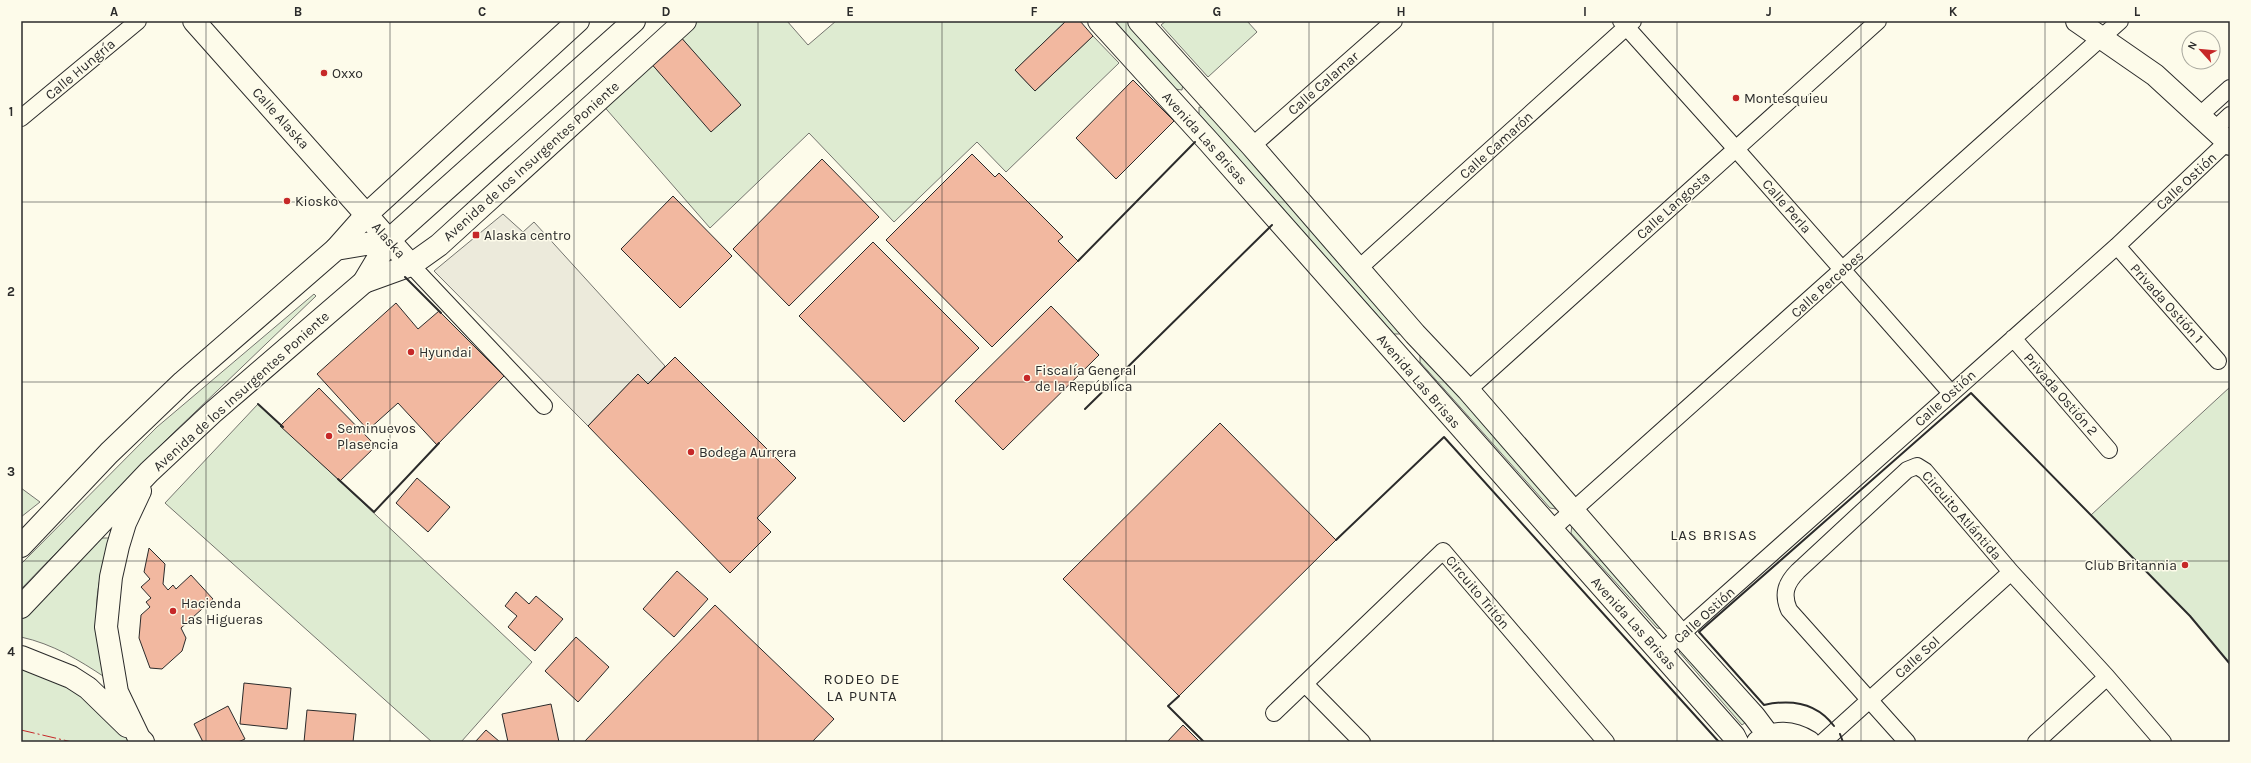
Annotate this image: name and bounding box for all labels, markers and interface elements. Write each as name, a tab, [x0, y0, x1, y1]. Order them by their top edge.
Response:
text: A	[110, 4, 118, 19]
text: B	[294, 4, 302, 19]
text: C	[478, 4, 486, 19]
text: D	[662, 4, 671, 19]
text: E	[846, 4, 854, 19]
text: F	[1030, 4, 1038, 19]
text: G	[1213, 4, 1221, 19]
text: H	[1396, 4, 1406, 19]
text: I	[1583, 4, 1587, 19]
text: J	[1766, 4, 1772, 19]
text: K	[1949, 4, 1958, 19]
text: L	[2134, 4, 2141, 19]
north arrow	[2181, 30, 2221, 70]
street label: Calle Hungría	[42, 35, 119, 103]
text: N	[2185, 39, 2200, 52]
street label: Calle Calamar	[1284, 47, 1363, 119]
place label: Oxxo	[332, 65, 363, 82]
marker: Oxxo	[319, 68, 329, 78]
street label: Avenida de los Insurgentes Poniente	[440, 78, 623, 245]
street label: Calle Alaska	[248, 84, 313, 153]
street label: Avenida Las Brisas	[1158, 88, 1251, 188]
place label: Montesquieu	[1744, 90, 1828, 107]
marker: Montesquieu	[1731, 93, 1741, 103]
text: 1	[9, 104, 13, 119]
street label: Calle Camarón	[1456, 108, 1537, 183]
street label: Calle Ostión	[2153, 149, 2220, 214]
street label: Calle Langosta	[1633, 168, 1714, 243]
street label: Calle Perla	[1758, 176, 1815, 237]
place label: Kiosko	[295, 193, 338, 210]
marker: Kiosko	[282, 196, 292, 206]
street label: Alaska	[368, 219, 409, 262]
place label: Alaska centro	[484, 227, 571, 244]
marker: Alaska centro	[471, 230, 481, 240]
street label: Calle Percebes	[1787, 247, 1867, 321]
street label: Privada Ostión 1	[2127, 260, 2207, 347]
text: 2	[7, 284, 15, 299]
street label: Avenida de los Insurgentes Poniente	[150, 308, 333, 475]
street label: Avenida Las Brisas	[1373, 331, 1464, 432]
place label: Hyundai	[419, 344, 472, 361]
marker: Hyundai	[406, 347, 416, 357]
street label: Privada Ostión 2	[2020, 349, 2101, 439]
place label: Fiscalía General de la República	[1035, 362, 1136, 395]
street label: Calle Ostión	[1911, 366, 1979, 430]
marker: Fiscalía General de la República	[1022, 373, 1032, 383]
place label: Seminuevos Plasencia	[337, 420, 416, 453]
marker: Seminuevos Plasencia	[324, 431, 334, 441]
place label: Bodega Aurrera	[699, 444, 796, 461]
marker: Bodega Aurrera	[686, 447, 696, 457]
text: 3	[7, 464, 15, 479]
street label: Circuito Atlántida	[1918, 467, 2005, 563]
district label: LAS BRISAS	[1670, 526, 1758, 544]
street label: Circuito Tritón	[1442, 552, 1513, 632]
place label: Club Britannia	[2085, 557, 2177, 574]
marker: Club Britannia	[2180, 560, 2190, 570]
street label: Avenida Las Brisas	[1587, 573, 1680, 673]
street label: Calle Ostión	[1670, 583, 1738, 647]
place label: Hacienda Las Higueras	[181, 595, 263, 628]
marker: Hacienda Las Higueras	[168, 606, 178, 616]
street label: Calle Sol	[1891, 633, 1943, 682]
text: 4	[7, 644, 15, 659]
district label: RODEO DE LA PUNTA	[824, 670, 900, 705]

